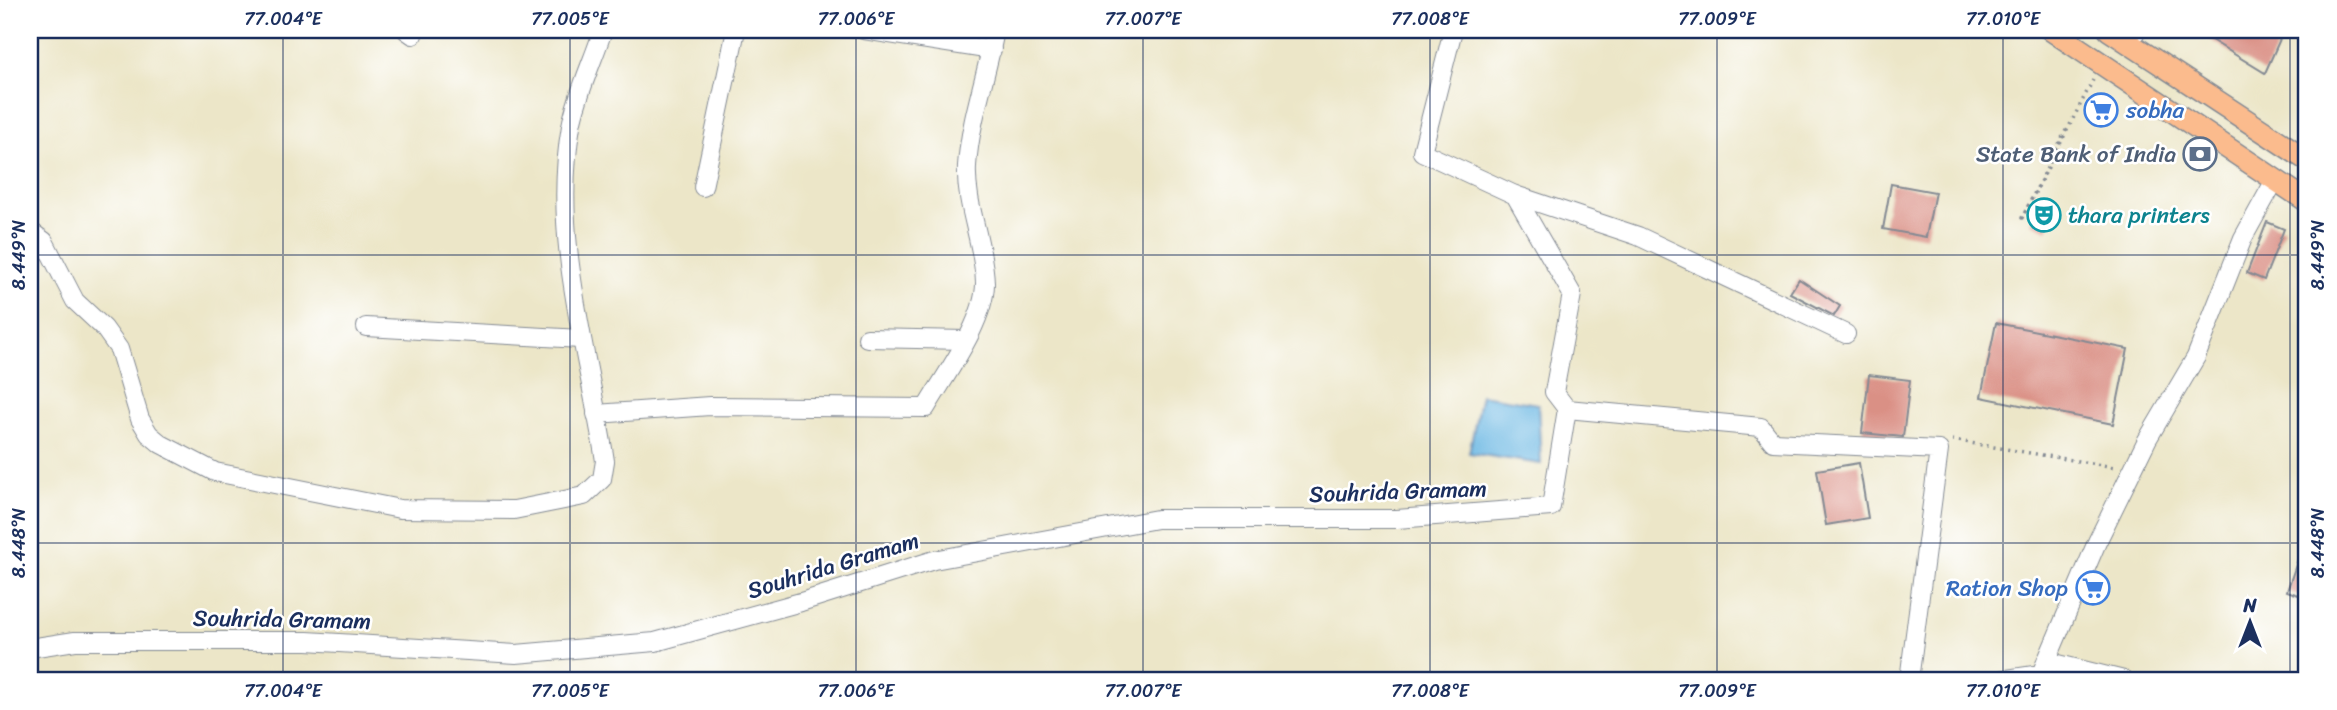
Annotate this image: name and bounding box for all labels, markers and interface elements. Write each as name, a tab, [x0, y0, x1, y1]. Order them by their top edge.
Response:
text: 77.004°E	[244, 3, 323, 35]
text: 77.005°E	[531, 3, 610, 35]
text: 77.006°E	[818, 3, 895, 35]
text: 77.007°E	[1105, 3, 1182, 35]
text: 77.008°E	[1391, 3, 1470, 35]
text: 77.009°E	[1678, 3, 1757, 35]
text: 77.010°E	[1966, 3, 2041, 35]
place label: sobha	[2125, 90, 2185, 131]
supermarket icon: sobha	[2082, 91, 2120, 129]
place label: State Bank of India	[1976, 134, 2176, 175]
bank icon: State Bank of India	[2181, 135, 2219, 173]
place label: thara printers	[2068, 195, 2210, 236]
theatre icon: thara printers	[2025, 196, 2063, 234]
text: 8.449°N	[3, 219, 35, 290]
text: 8.449°N	[2302, 219, 2334, 290]
street label: Souhrida Gramam	[1308, 468, 1488, 515]
text: 8.448°N	[3, 508, 35, 578]
text: 8.448°N	[2302, 508, 2334, 578]
street label: Souhrida Gramam	[742, 520, 924, 611]
place label: Ration Shop	[1946, 568, 2068, 609]
supermarket icon: Ration Shop	[2074, 569, 2112, 607]
north arrow	[2214, 588, 2284, 658]
text: N	[2242, 589, 2257, 622]
street label: Souhrida Gramam	[193, 597, 371, 642]
text: 77.004°E	[244, 675, 323, 707]
text: 77.005°E	[531, 675, 610, 707]
text: 77.006°E	[818, 675, 895, 707]
text: 77.007°E	[1105, 675, 1182, 707]
text: 77.008°E	[1391, 675, 1470, 707]
text: 77.009°E	[1678, 675, 1757, 707]
text: 77.010°E	[1966, 675, 2041, 707]

